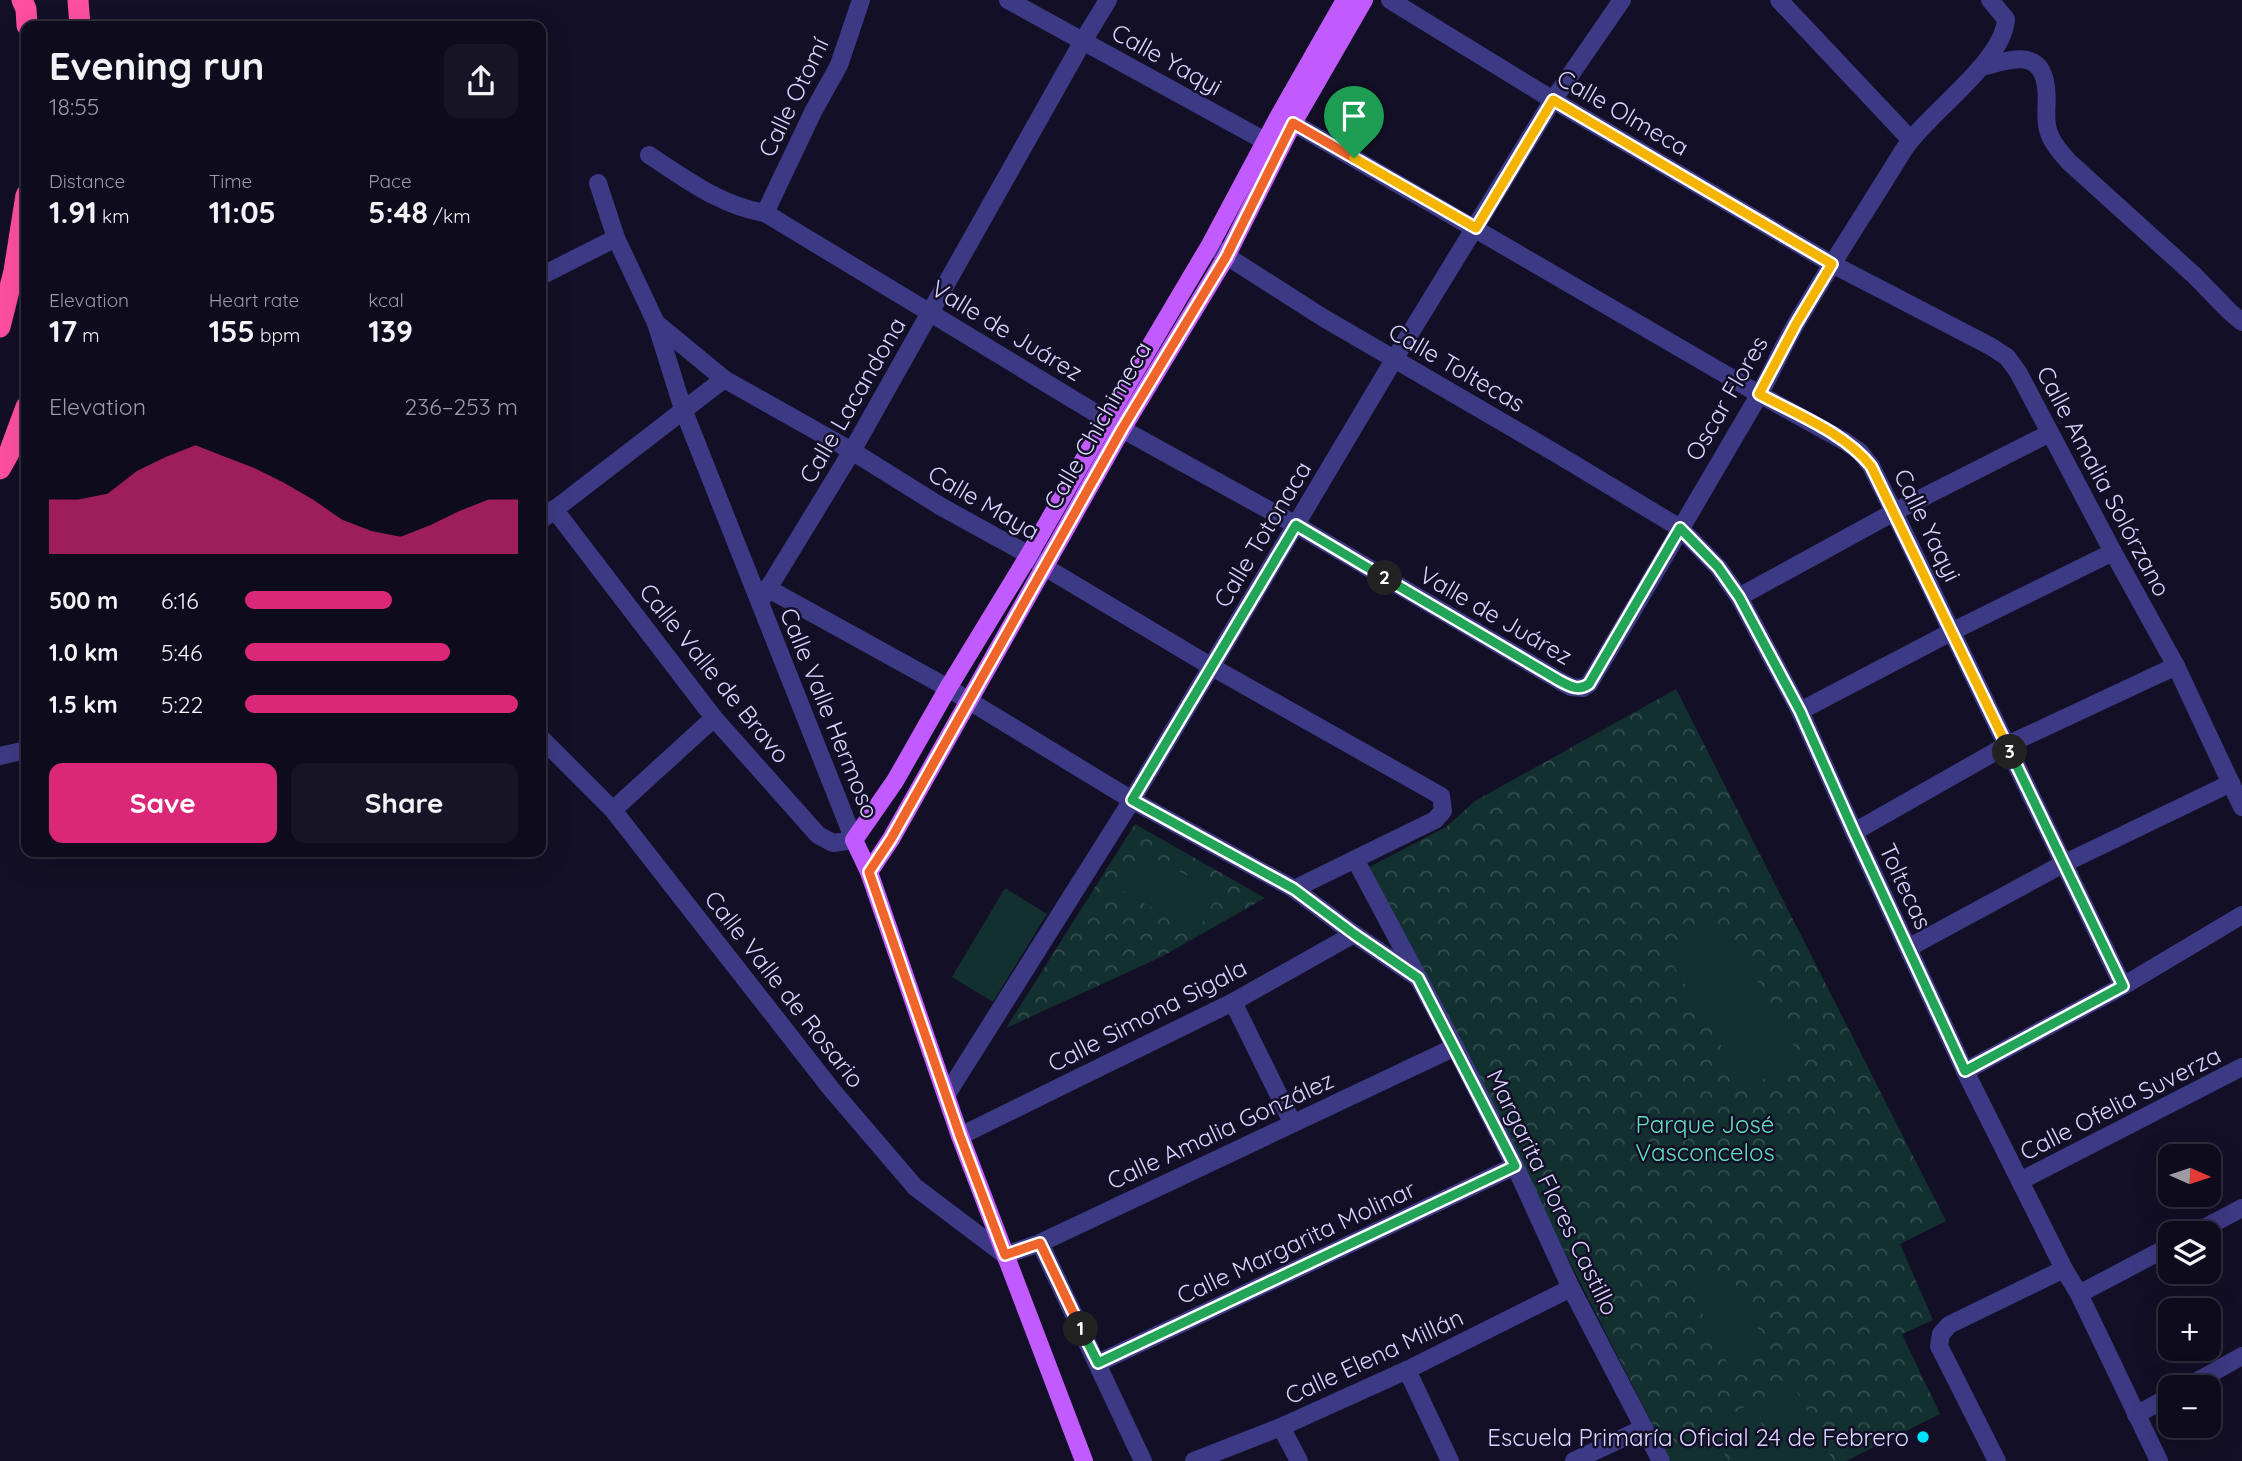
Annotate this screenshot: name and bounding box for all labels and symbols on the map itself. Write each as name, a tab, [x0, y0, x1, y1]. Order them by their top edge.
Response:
street label: Calle Yaqyi	[1107, 16, 1227, 102]
street label: Calle Otomí	[751, 32, 835, 162]
street label: Calle Olmeca	[1552, 62, 1694, 162]
pin	[1324, 86, 1384, 158]
street label: Valle de Juárez	[926, 273, 1088, 387]
street label: Calle Lacandona	[792, 312, 912, 488]
street label: Calle Toltecas	[1383, 316, 1531, 418]
street label: Oscar Flores	[1678, 330, 1774, 466]
street label: Calle Chichimeca	[1037, 336, 1157, 514]
street label: Calle Amalia Solórzano	[2031, 361, 2177, 601]
street label: Calle Totonaca	[1207, 455, 1317, 613]
street label: Calle Maya	[923, 458, 1045, 546]
street label: Calle Yaqyi	[1888, 464, 1968, 586]
street label: Valle de Juárez	[1414, 559, 1578, 671]
pin: 2	[1368, 560, 1402, 596]
street label: Calle Valle de Bravo	[633, 577, 797, 769]
street label: Calle Valle Hermoso	[774, 603, 886, 823]
pin: 3	[1993, 734, 2028, 770]
street label: Toltecas	[1873, 838, 1939, 934]
street label: Calle Valle de Rosario	[699, 884, 871, 1094]
street label: Calle Simona Sigala	[1043, 952, 1251, 1078]
street label: Calle Ofelia Suverza	[2015, 1039, 2225, 1167]
street label: Calle Amalia González	[1102, 1064, 1338, 1196]
street label: Margarita Flores Castillo	[1480, 1064, 1626, 1320]
park label: Parque José Vasconcelos	[1635, 1109, 1775, 1167]
north arrow	[2158, 1144, 2221, 1208]
street label: Calle Margarita Molinar	[1172, 1173, 1420, 1311]
street label: Calle Elena Millán	[1280, 1302, 1468, 1410]
pin: 1	[1064, 1312, 1098, 1346]
place label: Escuela Primaría Oficial 24 de Febrero	[1487, 1422, 1909, 1452]
marker: Escuela Primaría Oficial 24 de Febrero	[1915, 1429, 1931, 1445]

